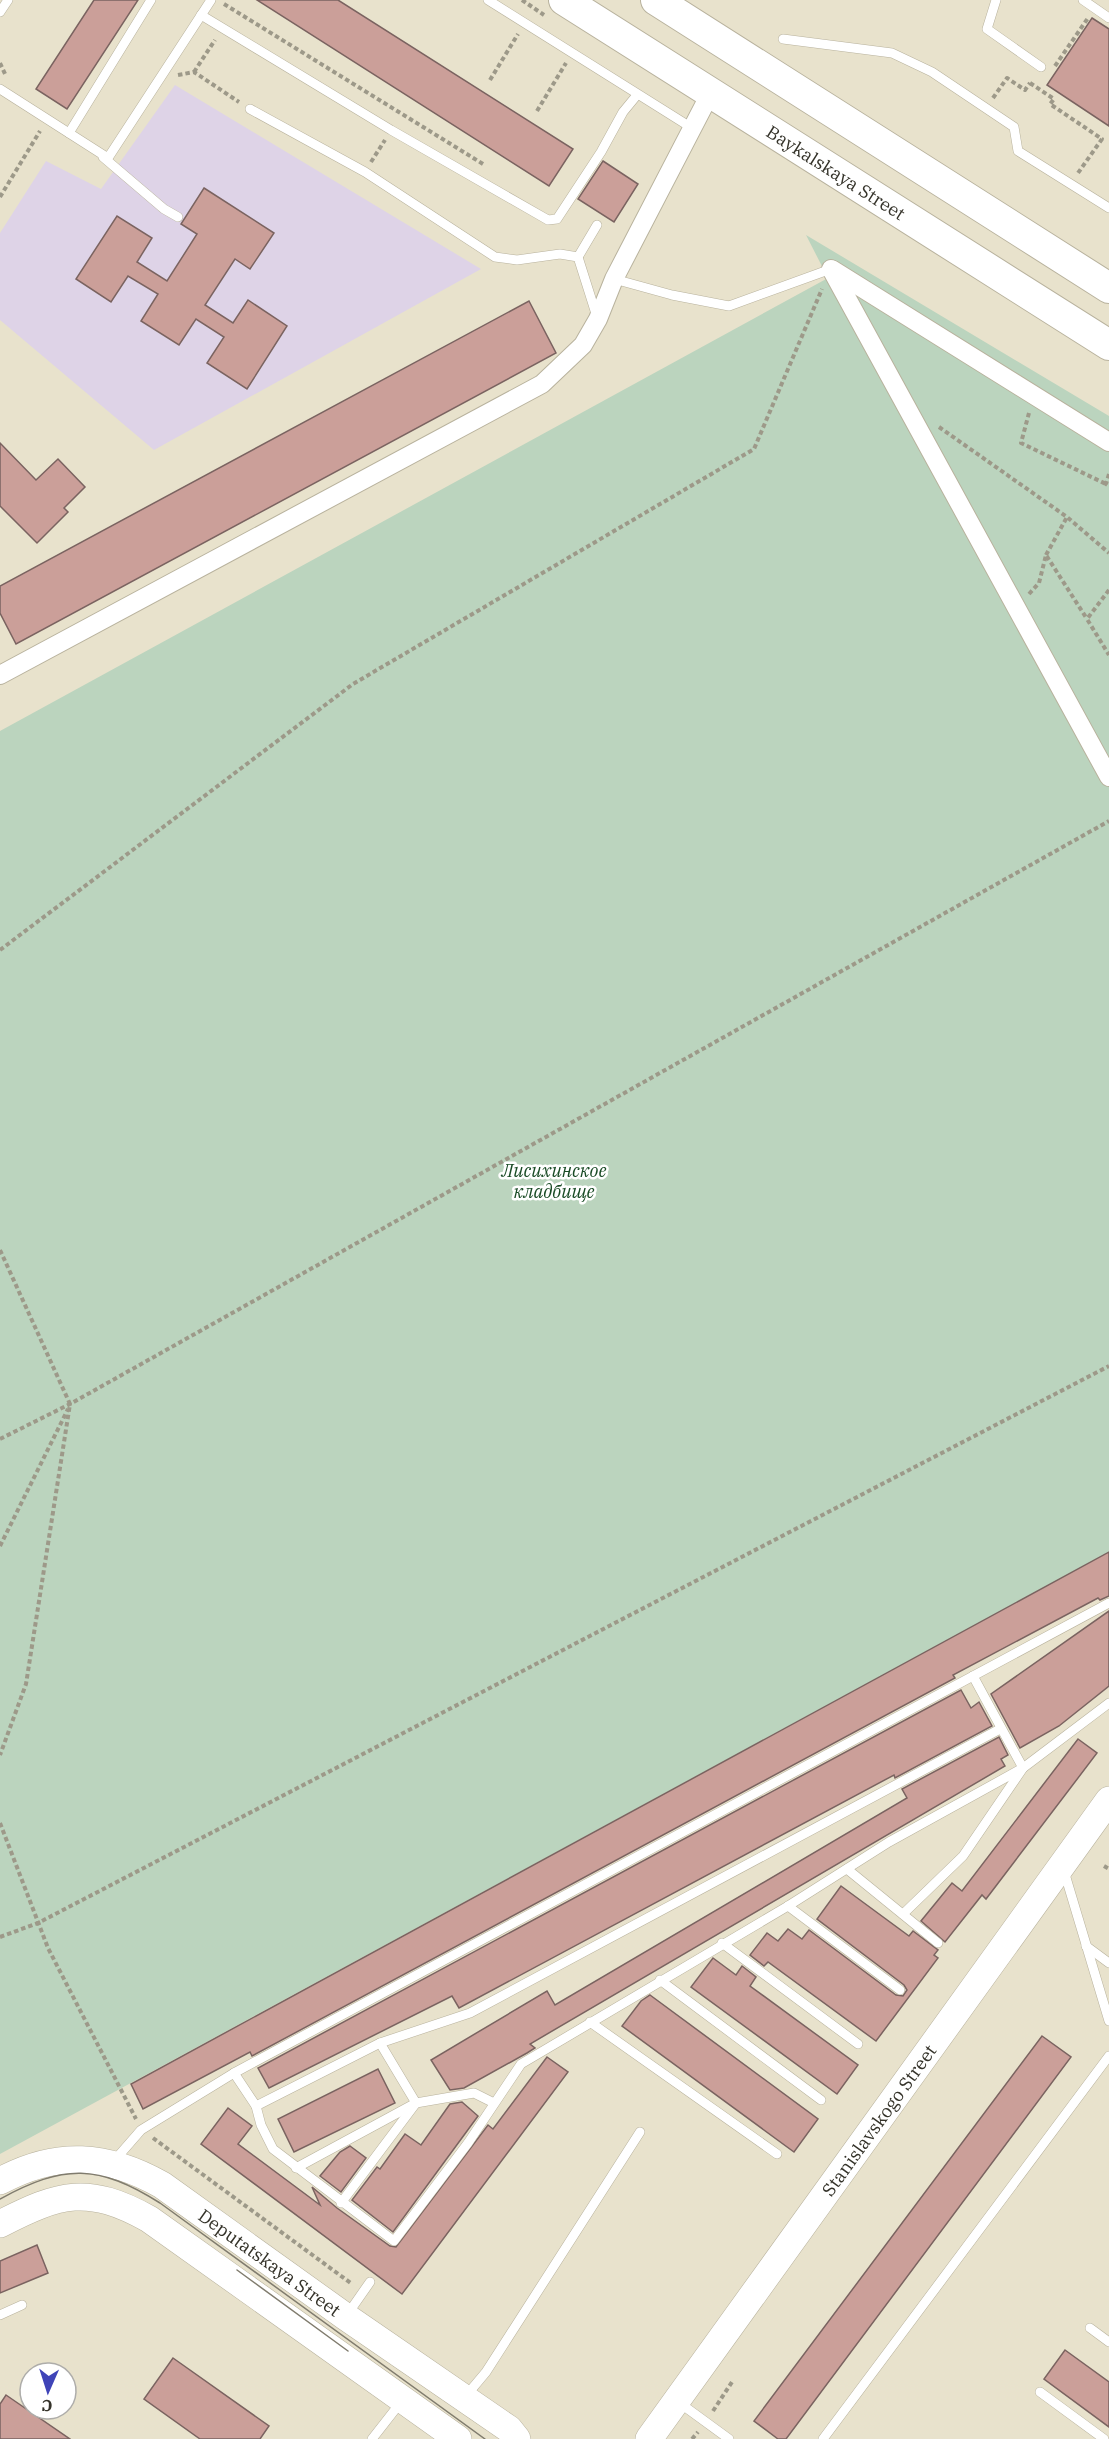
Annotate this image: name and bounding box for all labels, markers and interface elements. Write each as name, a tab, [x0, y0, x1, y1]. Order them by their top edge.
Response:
street label: Baykalskaya Street	[762, 120, 910, 225]
park label: Лисихинское кладбище	[501, 1159, 606, 1203]
street label: Stanislavskogo Street	[816, 2040, 941, 2200]
street label: Deputatskaya Street	[194, 2203, 346, 2321]
north arrow	[18, 2361, 78, 2421]
text: С	[41, 2396, 53, 2416]

